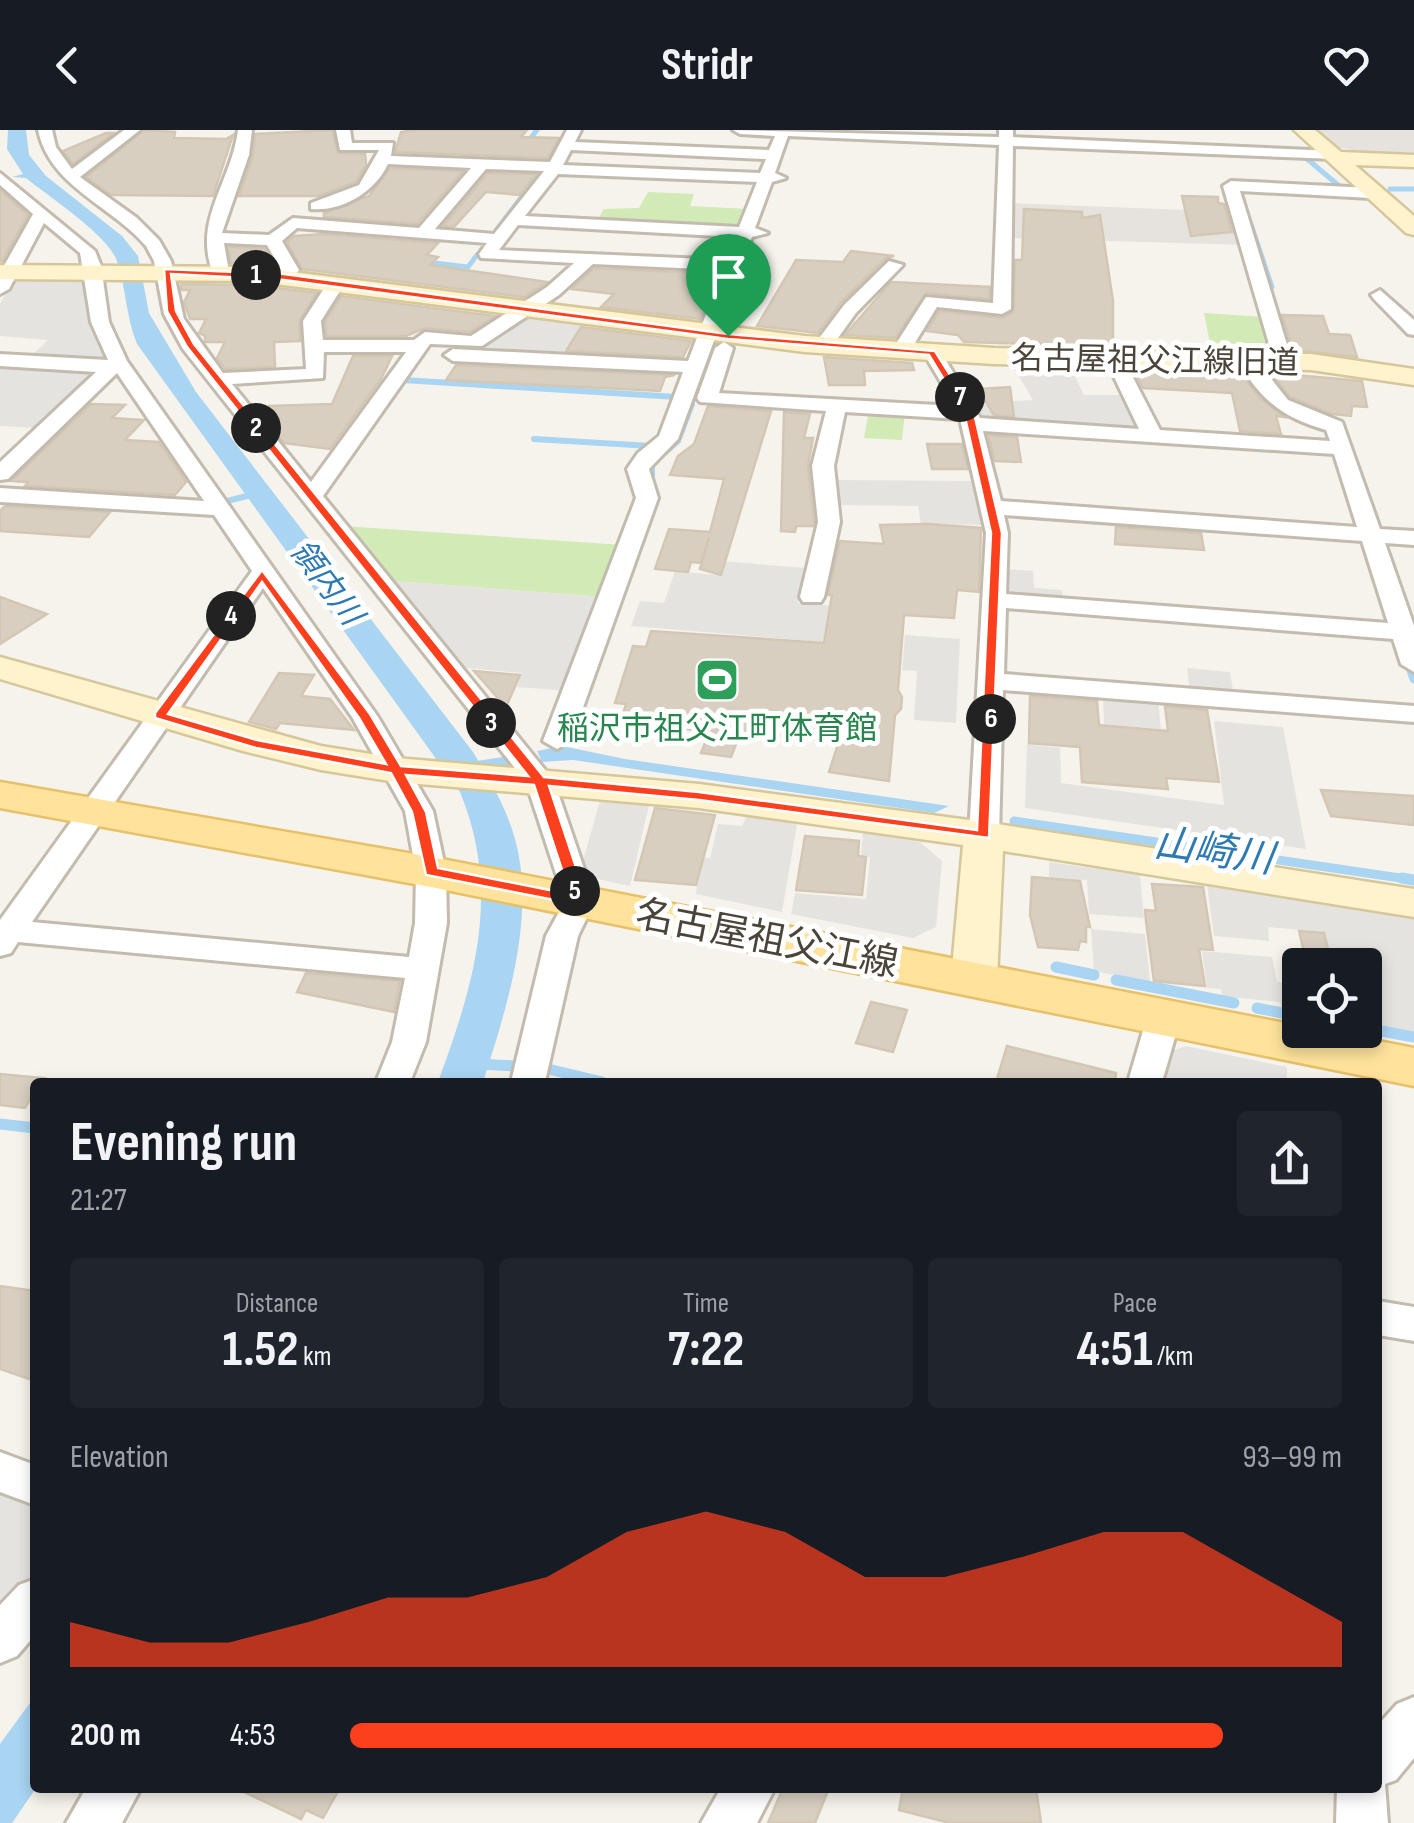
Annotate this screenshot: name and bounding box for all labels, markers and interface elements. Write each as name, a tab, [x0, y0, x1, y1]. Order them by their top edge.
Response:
icon: back	[40, 38, 95, 93]
text: Stridr	[661, 38, 753, 93]
icon: heart	[1319, 38, 1374, 93]
pin	[686, 234, 771, 337]
icon: arrive	[701, 249, 756, 304]
pin: 1	[231, 250, 281, 300]
text: 1	[251, 258, 261, 291]
street label: 名古屋祖父江線旧道	[1011, 339, 1299, 384]
pin: 7	[935, 372, 985, 422]
text: 7	[954, 380, 966, 413]
pin: 2	[231, 403, 281, 453]
text: 2	[250, 411, 262, 444]
water label: 領内川	[281, 533, 372, 635]
pin: 4	[206, 591, 256, 641]
text: 4	[224, 599, 238, 632]
sports icon: 稲沢市祖父江町体育館	[694, 657, 740, 703]
pin: 6	[966, 694, 1016, 744]
pin: 3	[466, 698, 516, 748]
text: 6	[984, 702, 998, 735]
text: 3	[485, 706, 497, 739]
place label: 稲沢市祖父江町体育館	[557, 710, 877, 749]
water label: 山崎川	[1151, 820, 1280, 885]
pin: 5	[550, 866, 600, 916]
text: 5	[569, 874, 581, 907]
street label: 名古屋祖父江線	[632, 892, 902, 987]
map controls	[1282, 948, 1382, 1048]
button: locate	[1282, 948, 1382, 1048]
text: Evening run	[70, 1110, 297, 1177]
button: share	[1237, 1111, 1342, 1216]
text: 21:27	[70, 1181, 127, 1220]
text: Distance	[236, 1287, 318, 1320]
text: Time	[683, 1287, 729, 1320]
text: Pace	[1113, 1287, 1157, 1320]
text: 1.52	[222, 1320, 298, 1380]
text: 7:22	[668, 1320, 744, 1380]
text: 4:51	[1077, 1320, 1153, 1380]
text: km	[298, 1340, 332, 1373]
text: /km	[1153, 1340, 1193, 1373]
text: Elevation	[70, 1438, 169, 1477]
text: 93–99 m	[1243, 1438, 1342, 1477]
text: 200 m	[70, 1716, 141, 1755]
text: 4:53	[230, 1716, 276, 1755]

